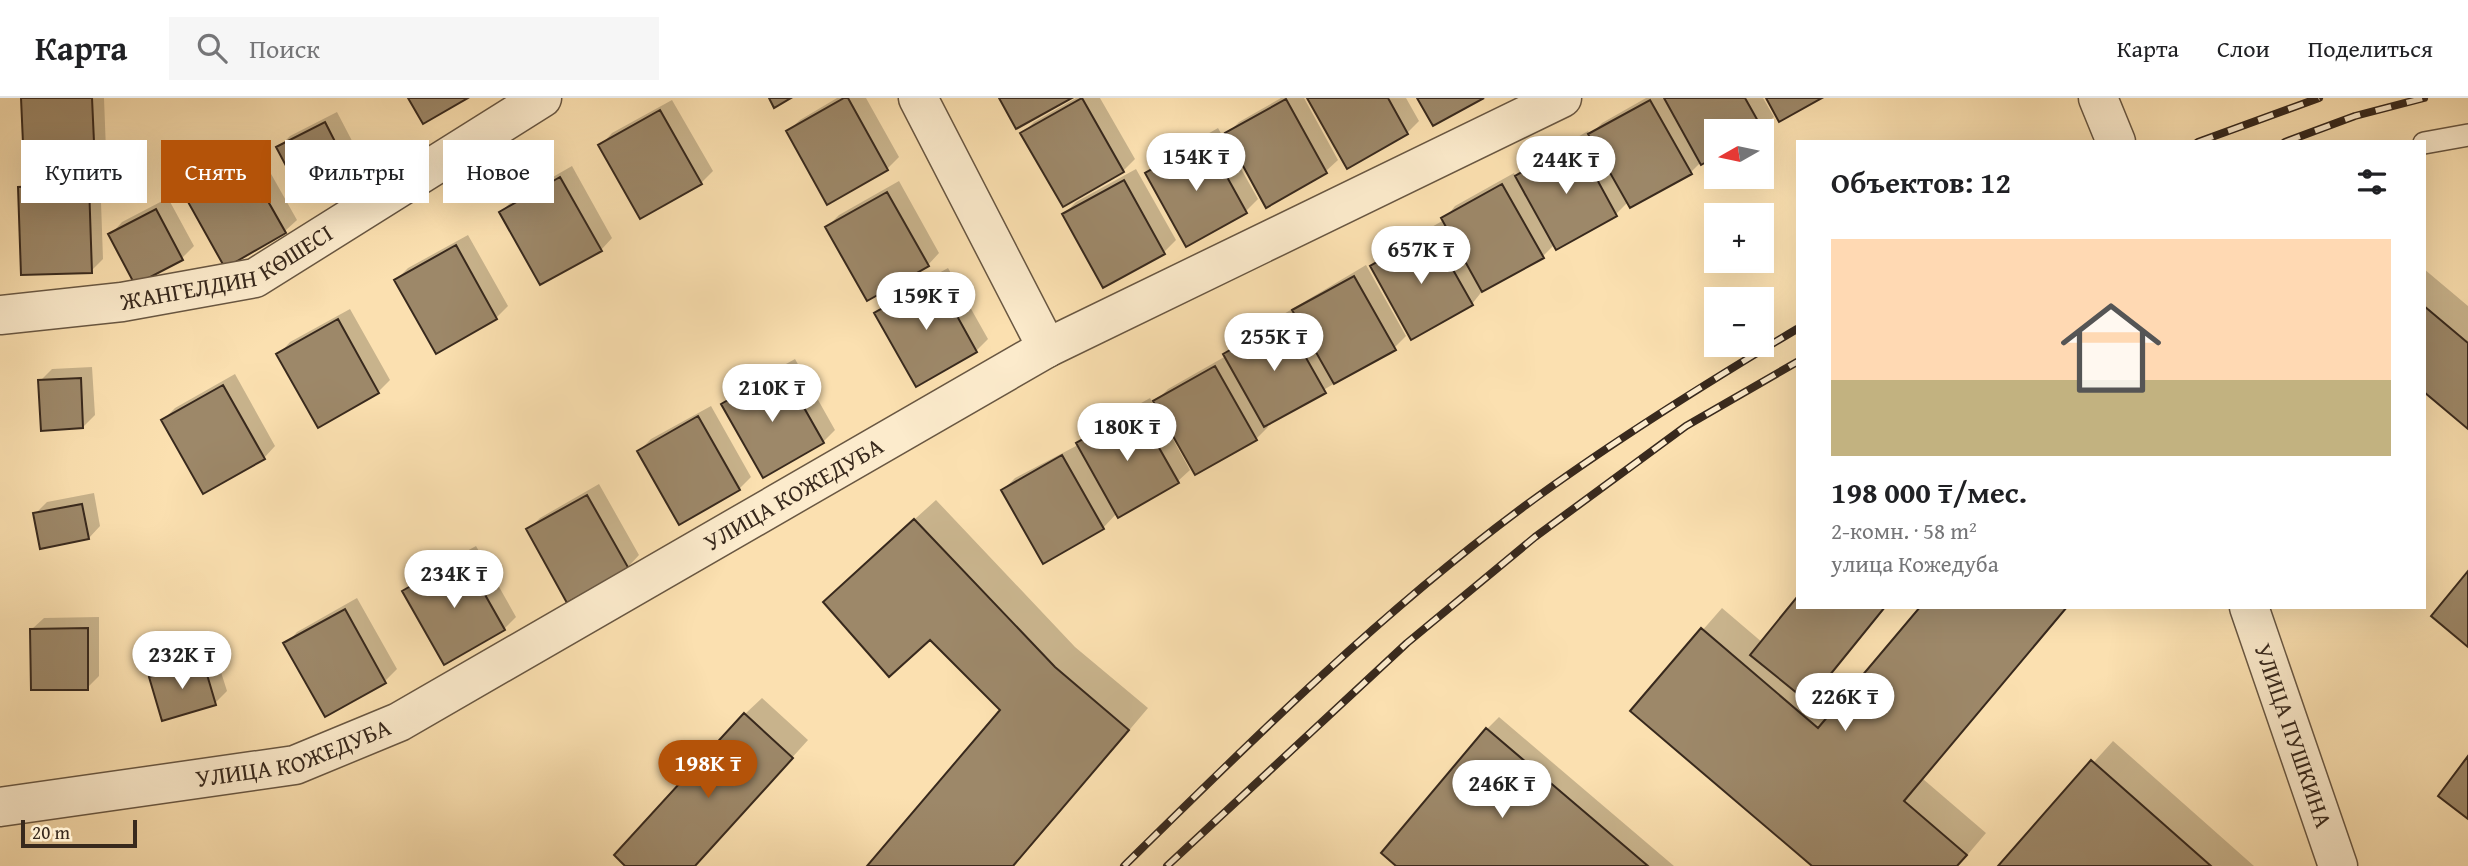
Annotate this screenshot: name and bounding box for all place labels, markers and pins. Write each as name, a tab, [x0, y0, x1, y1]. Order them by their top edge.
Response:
pin: 154K ₸	[1139, 134, 1253, 193]
pin: 244K ₸	[1509, 136, 1623, 196]
pin: 657K ₸	[1364, 226, 1478, 286]
pin: 159K ₸	[869, 272, 983, 332]
pin: 255K ₸	[1217, 314, 1331, 373]
pin: 210K ₸	[715, 364, 829, 424]
pin: 180K ₸	[1070, 404, 1184, 463]
pin: 234K ₸	[397, 550, 511, 610]
pin: 232K ₸	[125, 632, 239, 691]
pin: 226K ₸	[1788, 674, 1902, 733]
pin: 198K ₸	[651, 740, 765, 800]
pin: 246K ₸	[1445, 760, 1559, 820]

